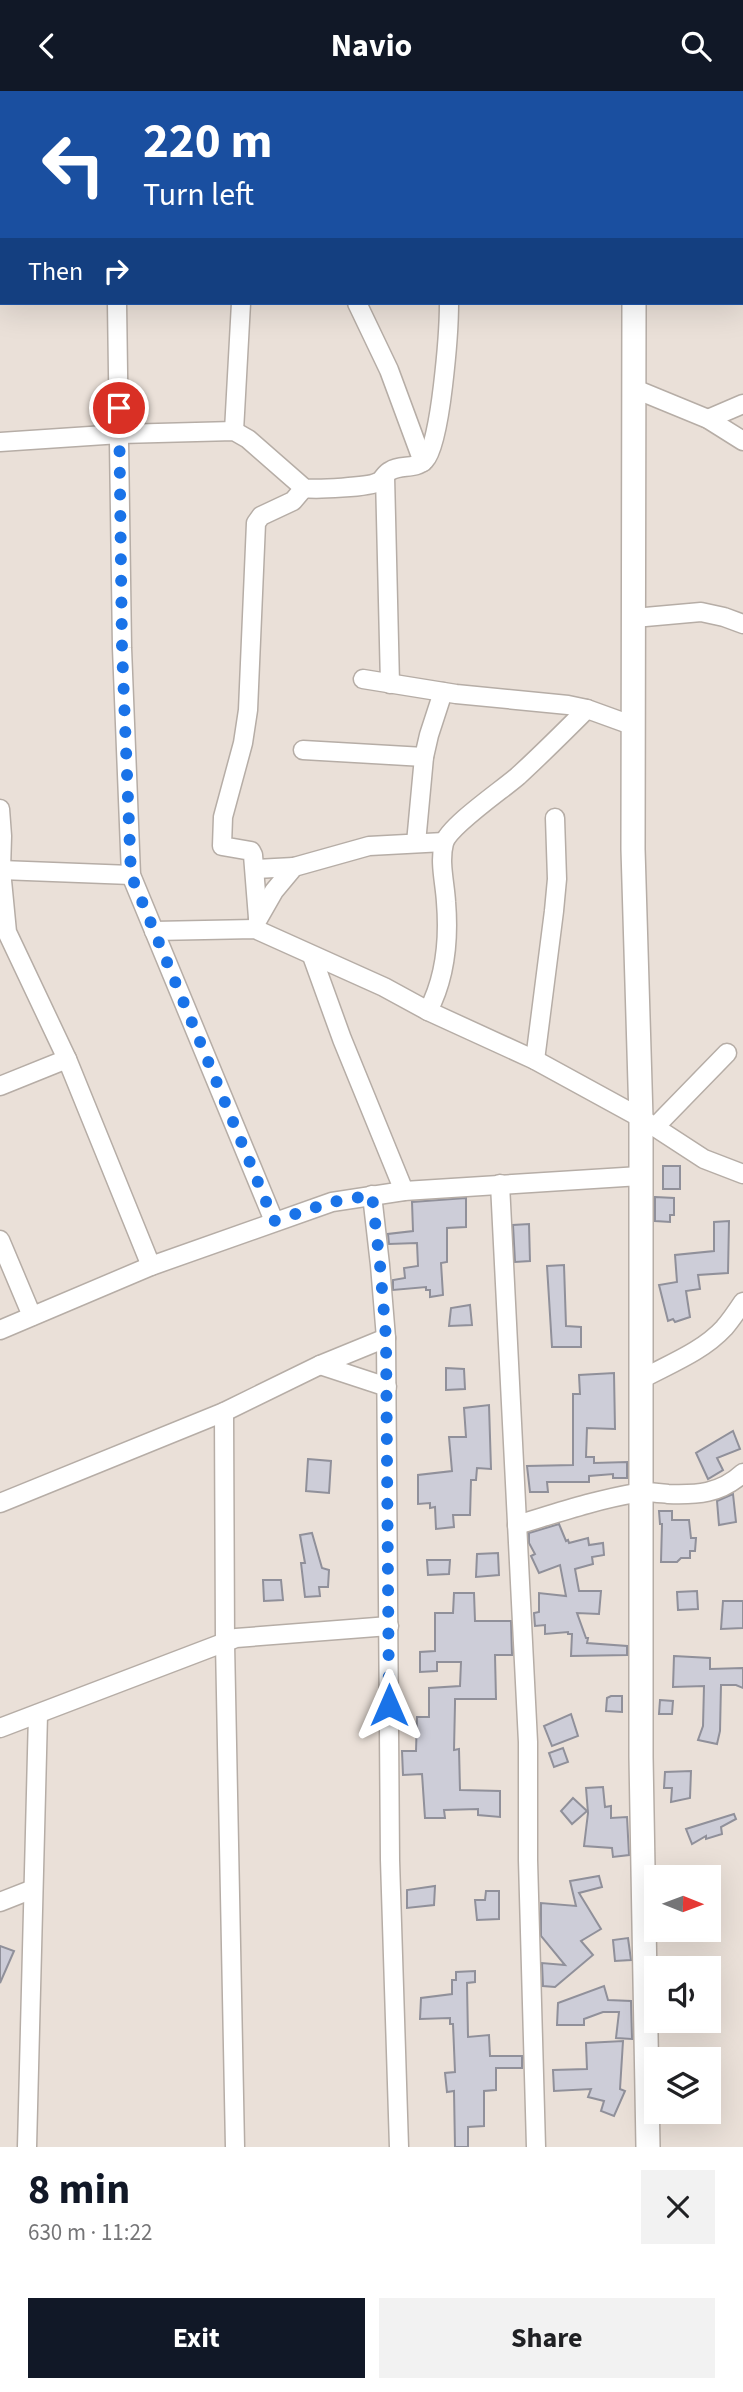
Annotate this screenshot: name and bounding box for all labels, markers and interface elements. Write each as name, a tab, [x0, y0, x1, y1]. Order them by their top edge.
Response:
text: Navio	[331, 23, 412, 69]
icon: back	[28, 27, 66, 65]
icon: search	[677, 27, 715, 65]
text: 220 m	[143, 107, 272, 177]
icon: left	[28, 119, 119, 210]
text: Turn left	[143, 172, 254, 218]
icon: right	[97, 252, 135, 290]
text: Then	[28, 253, 83, 290]
pin	[89, 378, 149, 438]
icon: arrive	[100, 389, 138, 427]
position arrow	[352, 1668, 426, 1742]
north arrow	[644, 1865, 721, 1943]
map controls	[644, 1865, 721, 2124]
button: sound	[644, 1956, 721, 2033]
button: layers	[644, 2047, 721, 2124]
text: 8 min	[28, 2160, 130, 2220]
button: close	[641, 2170, 715, 2244]
text: 630 m · 11:22	[28, 2216, 152, 2249]
button: Exit	[28, 2298, 365, 2378]
button: Share	[379, 2298, 715, 2378]

